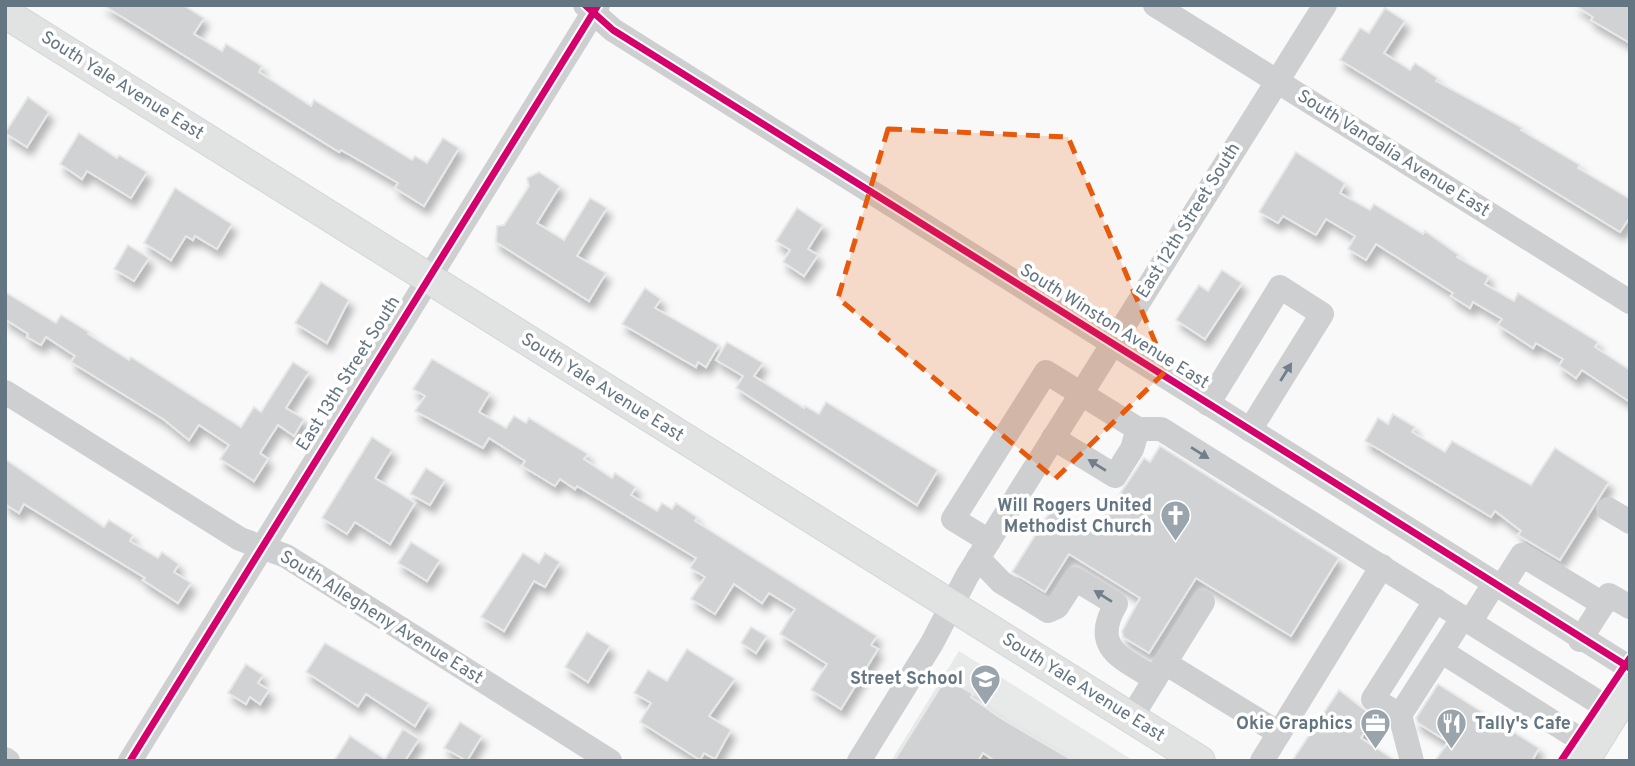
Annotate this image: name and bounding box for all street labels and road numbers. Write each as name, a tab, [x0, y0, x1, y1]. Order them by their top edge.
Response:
street label: South Yale Avenue East	[36, 26, 208, 146]
street label: South Vandalia Avenue East	[1292, 85, 1494, 223]
street label: East 12th Street South	[1132, 139, 1246, 303]
street label: South Winston Avenue East	[1015, 259, 1213, 395]
street label: East 13th Street South	[292, 292, 406, 456]
street label: South Yale Avenue East	[516, 328, 688, 448]
street label: South Allegheny Avenue East	[275, 546, 487, 690]
street label: South Yale Avenue East	[997, 628, 1169, 748]

